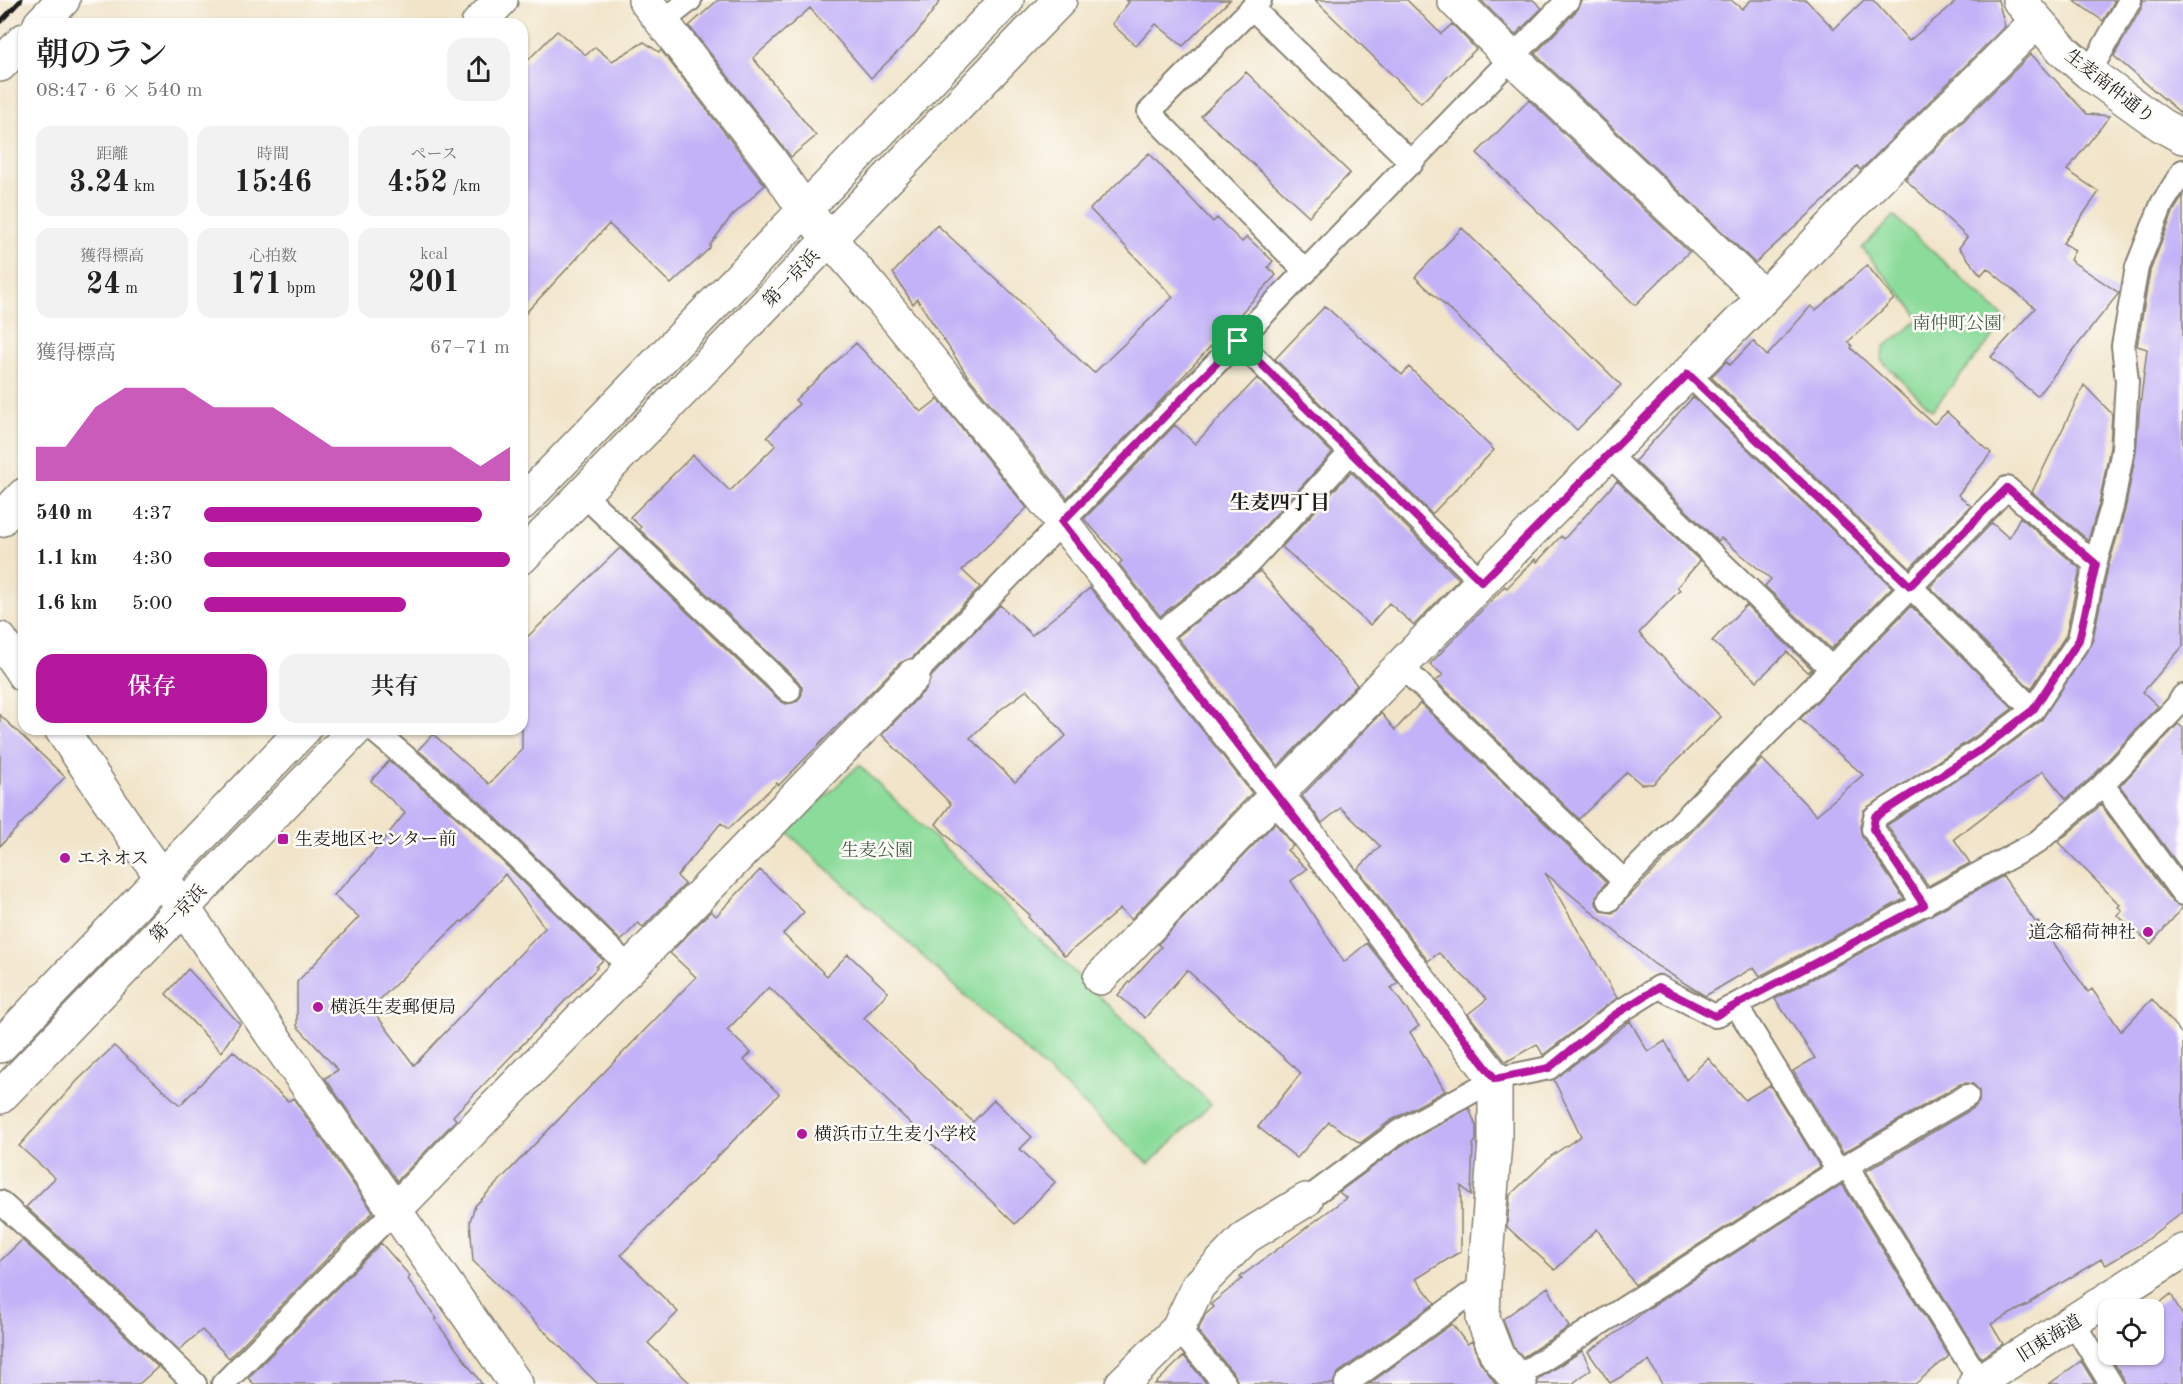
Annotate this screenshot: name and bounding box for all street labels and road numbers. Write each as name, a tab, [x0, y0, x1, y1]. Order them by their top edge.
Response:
street label: 生麦南仲通り	[2061, 45, 2159, 127]
street label: 第一京浜	[759, 245, 823, 311]
street label: 第一京浜	[146, 880, 210, 946]
street label: 旧東海道	[2013, 1310, 2085, 1366]

